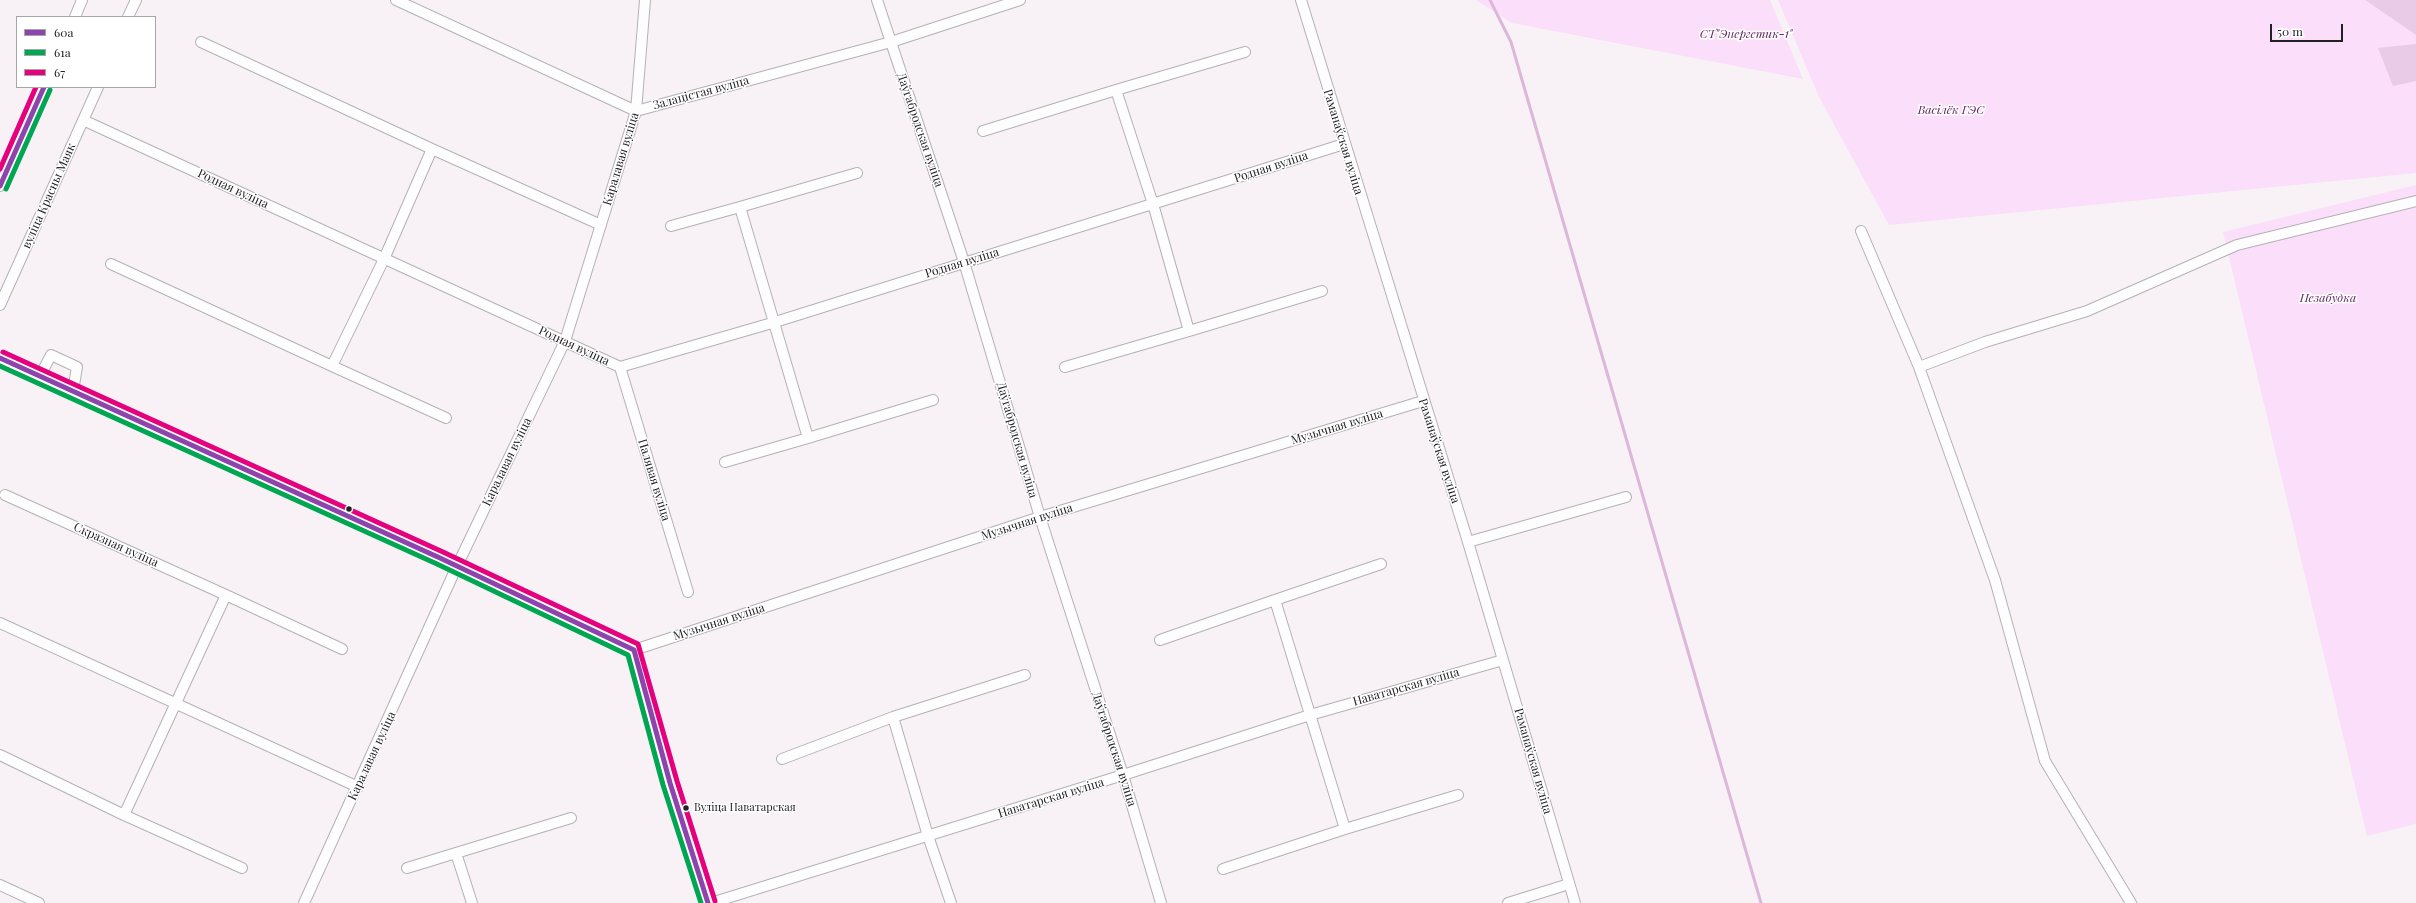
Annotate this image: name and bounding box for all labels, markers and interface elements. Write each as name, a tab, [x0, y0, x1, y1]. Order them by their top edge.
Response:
legend	[16, 16, 156, 88]
scale bar	[2272, 16, 2345, 42]
text: 50 m	[2277, 23, 2303, 39]
text: 60а	[54, 24, 73, 40]
park label: СТ"Энергетик-1"	[1700, 27, 1792, 41]
text: 61а	[54, 44, 71, 60]
text: 67	[54, 64, 65, 80]
street label: Даўгабродская вуліца	[894, 71, 946, 189]
street label: Залацістая вуліца	[651, 73, 751, 113]
street label: Раманаўская вуліца	[1320, 88, 1366, 196]
park label: Васілёк ГЭС	[1918, 103, 1984, 117]
street label: Каралавая вуліца	[600, 111, 642, 207]
street label: вуліца Красны Маяк	[19, 141, 79, 251]
street label: Родная вуліца	[1232, 148, 1310, 186]
street label: Родная вуліца	[195, 166, 271, 212]
street label: Родная вуліца	[923, 245, 1001, 281]
park label: Незабудка	[2300, 291, 2356, 305]
street label: Родная вуліца	[536, 323, 612, 369]
street label: Даўгабродская вуліца	[994, 380, 1040, 500]
street label: Раманаўская вуліца	[1415, 397, 1463, 505]
street label: Музычная вуліца	[1289, 406, 1385, 448]
street label: Каралавая вуліца	[479, 415, 535, 509]
street label: Палявая вуліца	[635, 437, 673, 523]
street label: Музычная вуліца	[979, 500, 1075, 544]
unlabelled marker	[344, 504, 354, 514]
street label: Скразная вуліца	[71, 520, 161, 570]
street label: Музычная вуліца	[671, 600, 767, 644]
street label: Наватарская вуліца	[1351, 665, 1461, 709]
street label: Даўгабродская вуліца	[1089, 690, 1139, 808]
street label: Раманаўская вуліца	[1511, 706, 1555, 816]
street label: Каралавая вуліца	[345, 709, 399, 803]
street label: Наватарская вуліца	[996, 775, 1106, 821]
place label: Вуліца Наватарская	[694, 801, 796, 815]
marker: Вуліца Наватарская	[681, 803, 691, 813]

